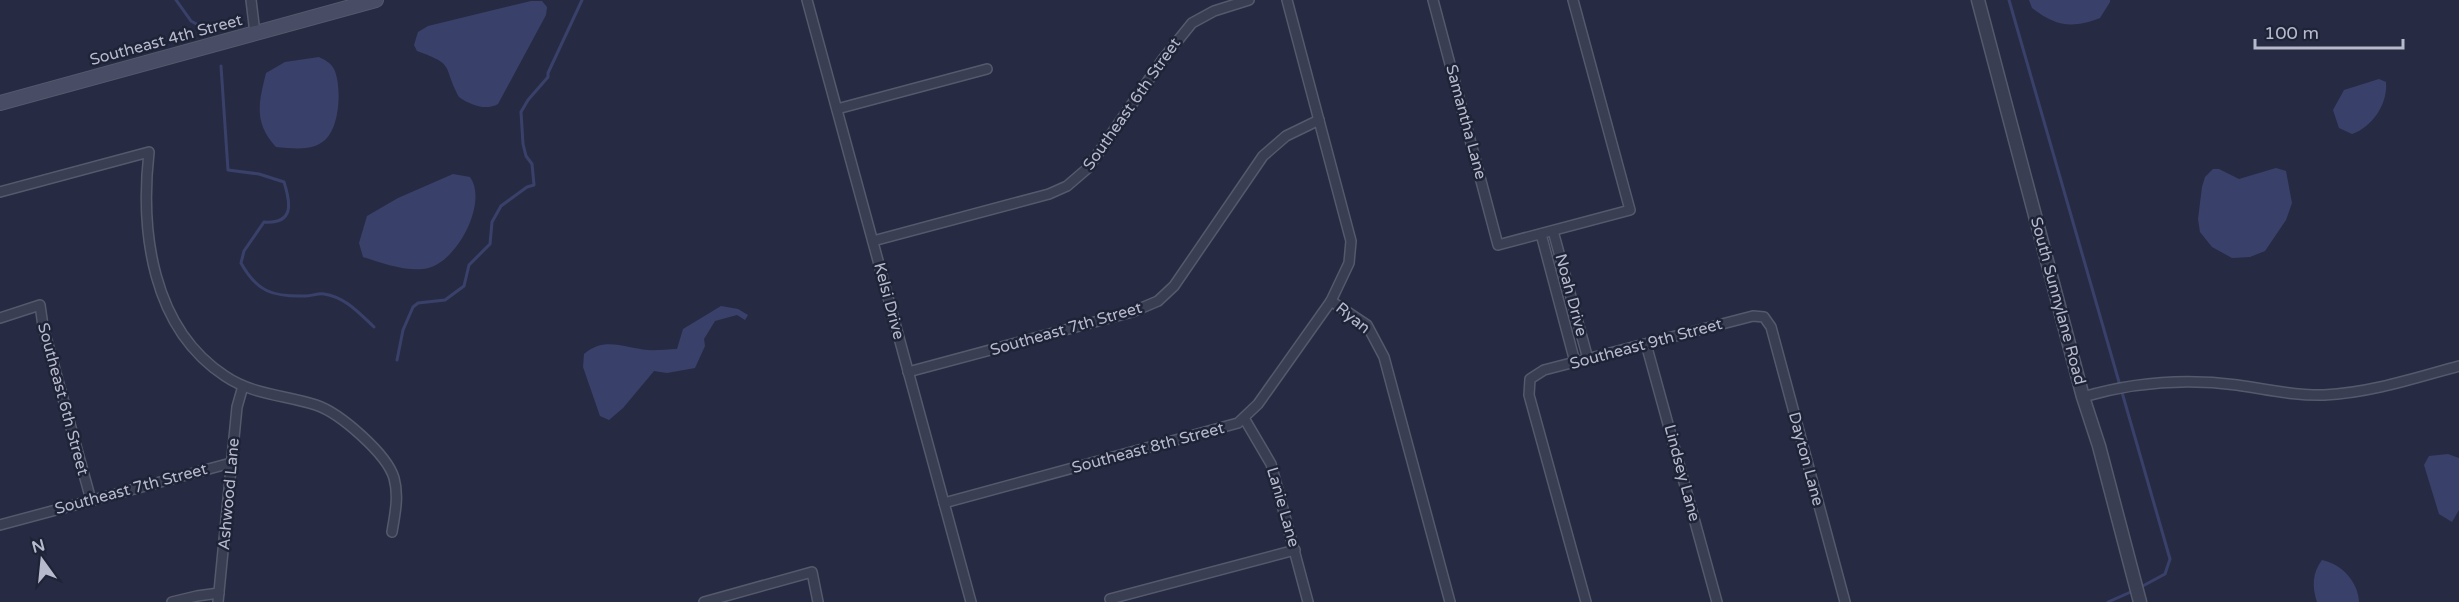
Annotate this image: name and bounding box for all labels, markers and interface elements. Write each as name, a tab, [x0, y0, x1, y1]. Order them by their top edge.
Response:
street label: Southeast 4th Street	[88, 10, 244, 70]
scale bar	[2255, 12, 2404, 50]
text: 100 m	[2264, 22, 2319, 44]
street label: Southeast 6th Street	[1079, 34, 1185, 174]
street label: Samantha Lane	[1441, 62, 1491, 182]
street label: South Sunnylane Road	[2026, 215, 2090, 387]
street label: Noah Drive	[1550, 252, 1592, 338]
street label: Kelsi Drive	[869, 260, 909, 342]
street label: Southeast 7th Street	[988, 298, 1144, 360]
street label: Ryan	[1332, 298, 1374, 338]
street label: Southeast 9th Street	[1568, 314, 1724, 374]
street label: Southeast 6th Street	[33, 321, 93, 477]
street label: Dayton Lane	[1784, 410, 1828, 508]
street label: Southeast 8th Street	[1070, 418, 1226, 478]
street label: Lindsey Lane	[1659, 422, 1705, 524]
street label: Ashwood Lane	[214, 437, 244, 551]
street label: Southeast 7th Street	[53, 459, 209, 519]
street label: Lanie Lane	[1262, 465, 1304, 549]
north arrow	[12, 530, 72, 590]
text: N	[30, 535, 47, 558]

